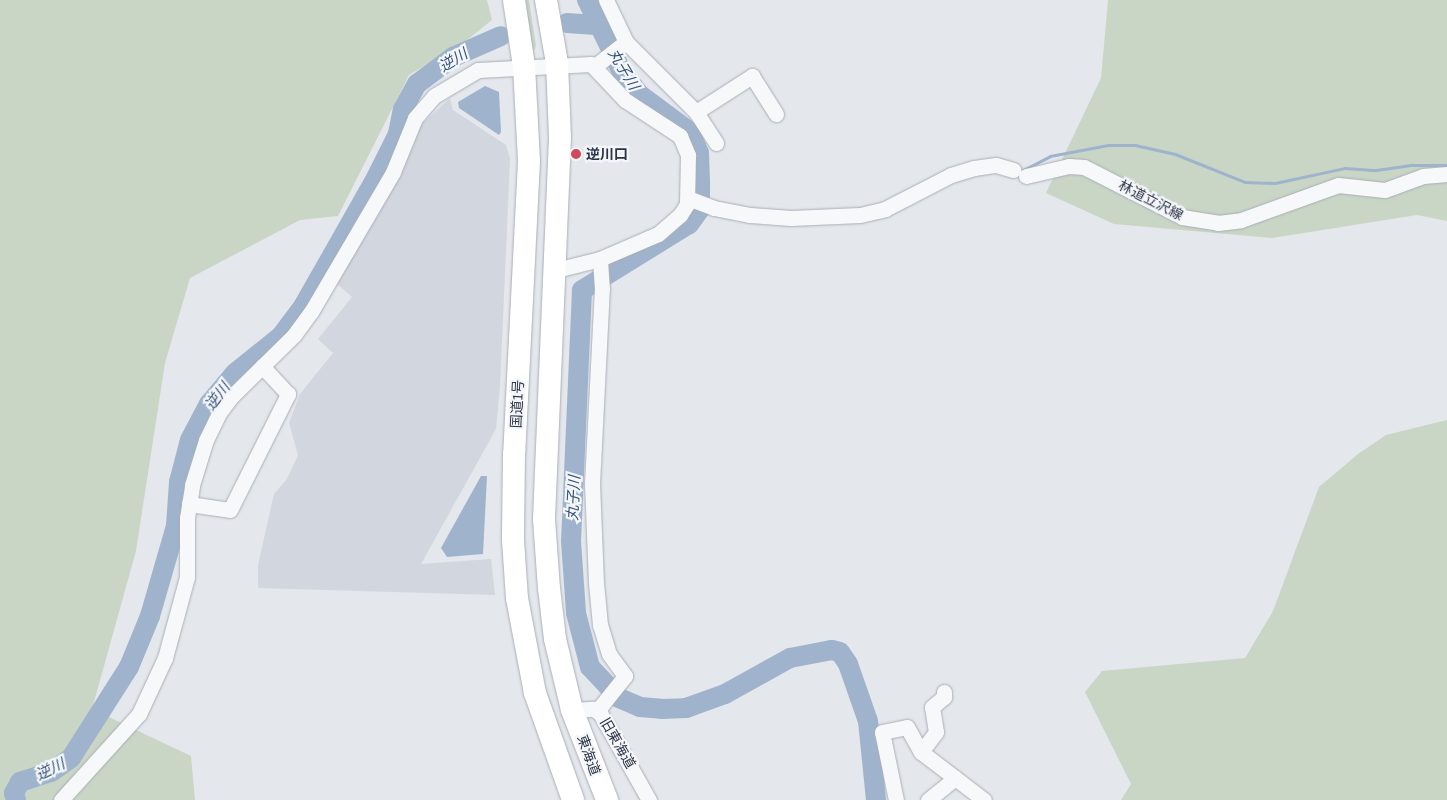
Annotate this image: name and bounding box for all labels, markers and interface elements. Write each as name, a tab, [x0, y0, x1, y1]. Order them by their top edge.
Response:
water label: 逆川	[436, 45, 470, 75]
water label: 丸子川	[605, 45, 643, 93]
place label: 逆川口	[586, 146, 628, 162]
marker: 逆川口	[570, 148, 582, 160]
street label: 林道立沢線	[1116, 177, 1186, 223]
water label: 逆川	[201, 379, 233, 413]
street label: 国道1号	[507, 379, 527, 429]
water label: 丸子川	[563, 475, 583, 521]
street label: 旧東海道	[597, 715, 639, 771]
street label: 東海道	[574, 732, 604, 778]
water label: 逆川	[33, 754, 67, 784]

